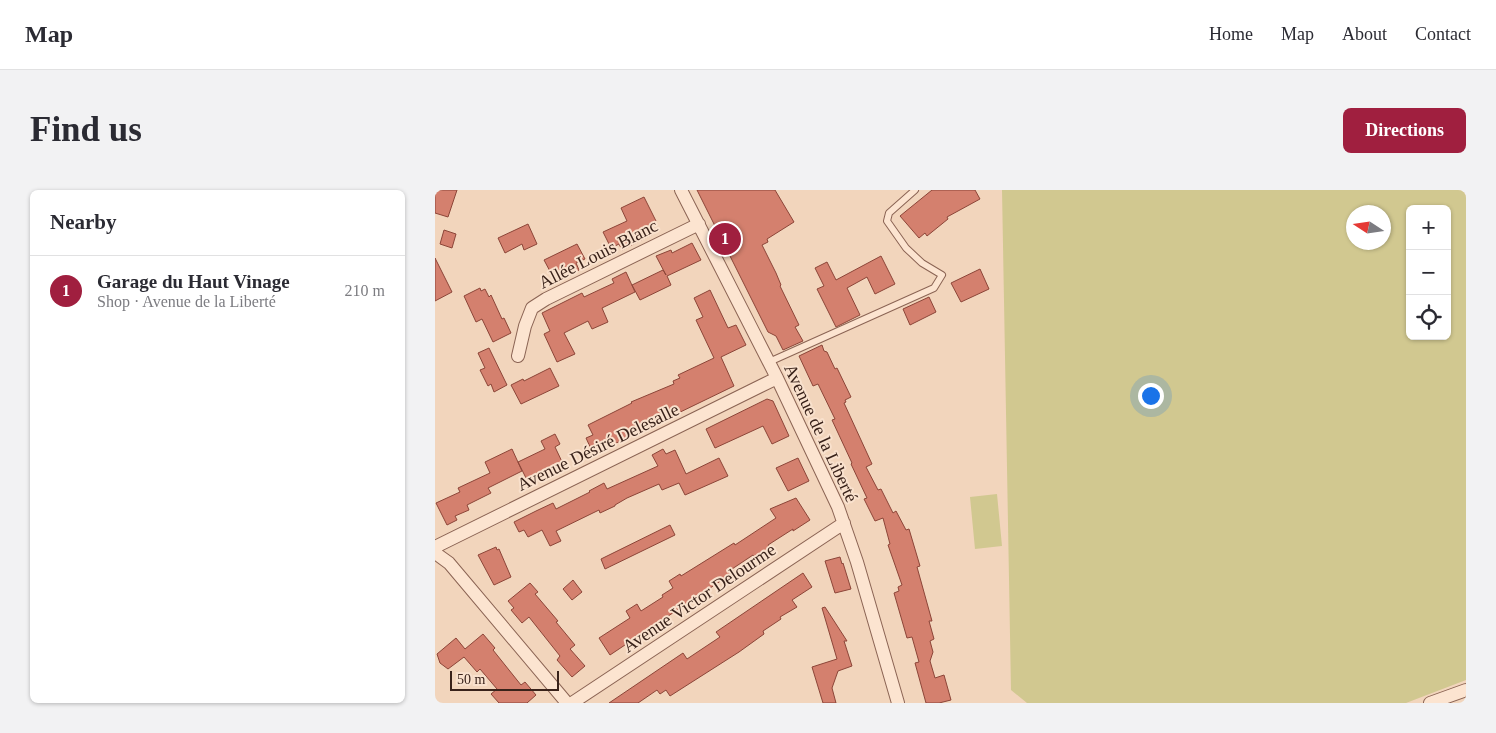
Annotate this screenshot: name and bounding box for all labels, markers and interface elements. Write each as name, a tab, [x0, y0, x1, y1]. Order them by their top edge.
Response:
text: Map	[25, 21, 73, 47]
text: Home	[1209, 24, 1253, 44]
text: Map	[1281, 24, 1314, 44]
text: About	[1342, 24, 1387, 44]
text: Contact	[1415, 24, 1471, 44]
button: Directions	[1343, 108, 1466, 153]
text: Find us	[30, 110, 142, 149]
north arrow	[1346, 205, 1391, 250]
map controls	[1406, 205, 1451, 340]
button: +	[1406, 205, 1451, 250]
text: Nearby	[50, 210, 117, 234]
street label: Allée Louis Blanc	[535, 215, 661, 293]
pin: 1	[709, 220, 741, 258]
button: −	[1406, 250, 1451, 295]
text: Garage du Haut Vinage	[97, 271, 290, 292]
text: 1	[62, 282, 70, 299]
text: 210 m	[345, 282, 385, 299]
text: Shop · Avenue de la Liberté	[97, 293, 276, 310]
button: locate	[1406, 295, 1451, 340]
street label: Avenue de la Liberté	[780, 361, 862, 505]
your location	[1138, 383, 1164, 409]
street label: Avenue Désiré Delesalle	[514, 399, 682, 495]
street label: Avenue Victor Delourme	[619, 539, 779, 657]
scale bar	[450, 668, 559, 691]
text: 50 m	[457, 672, 485, 687]

